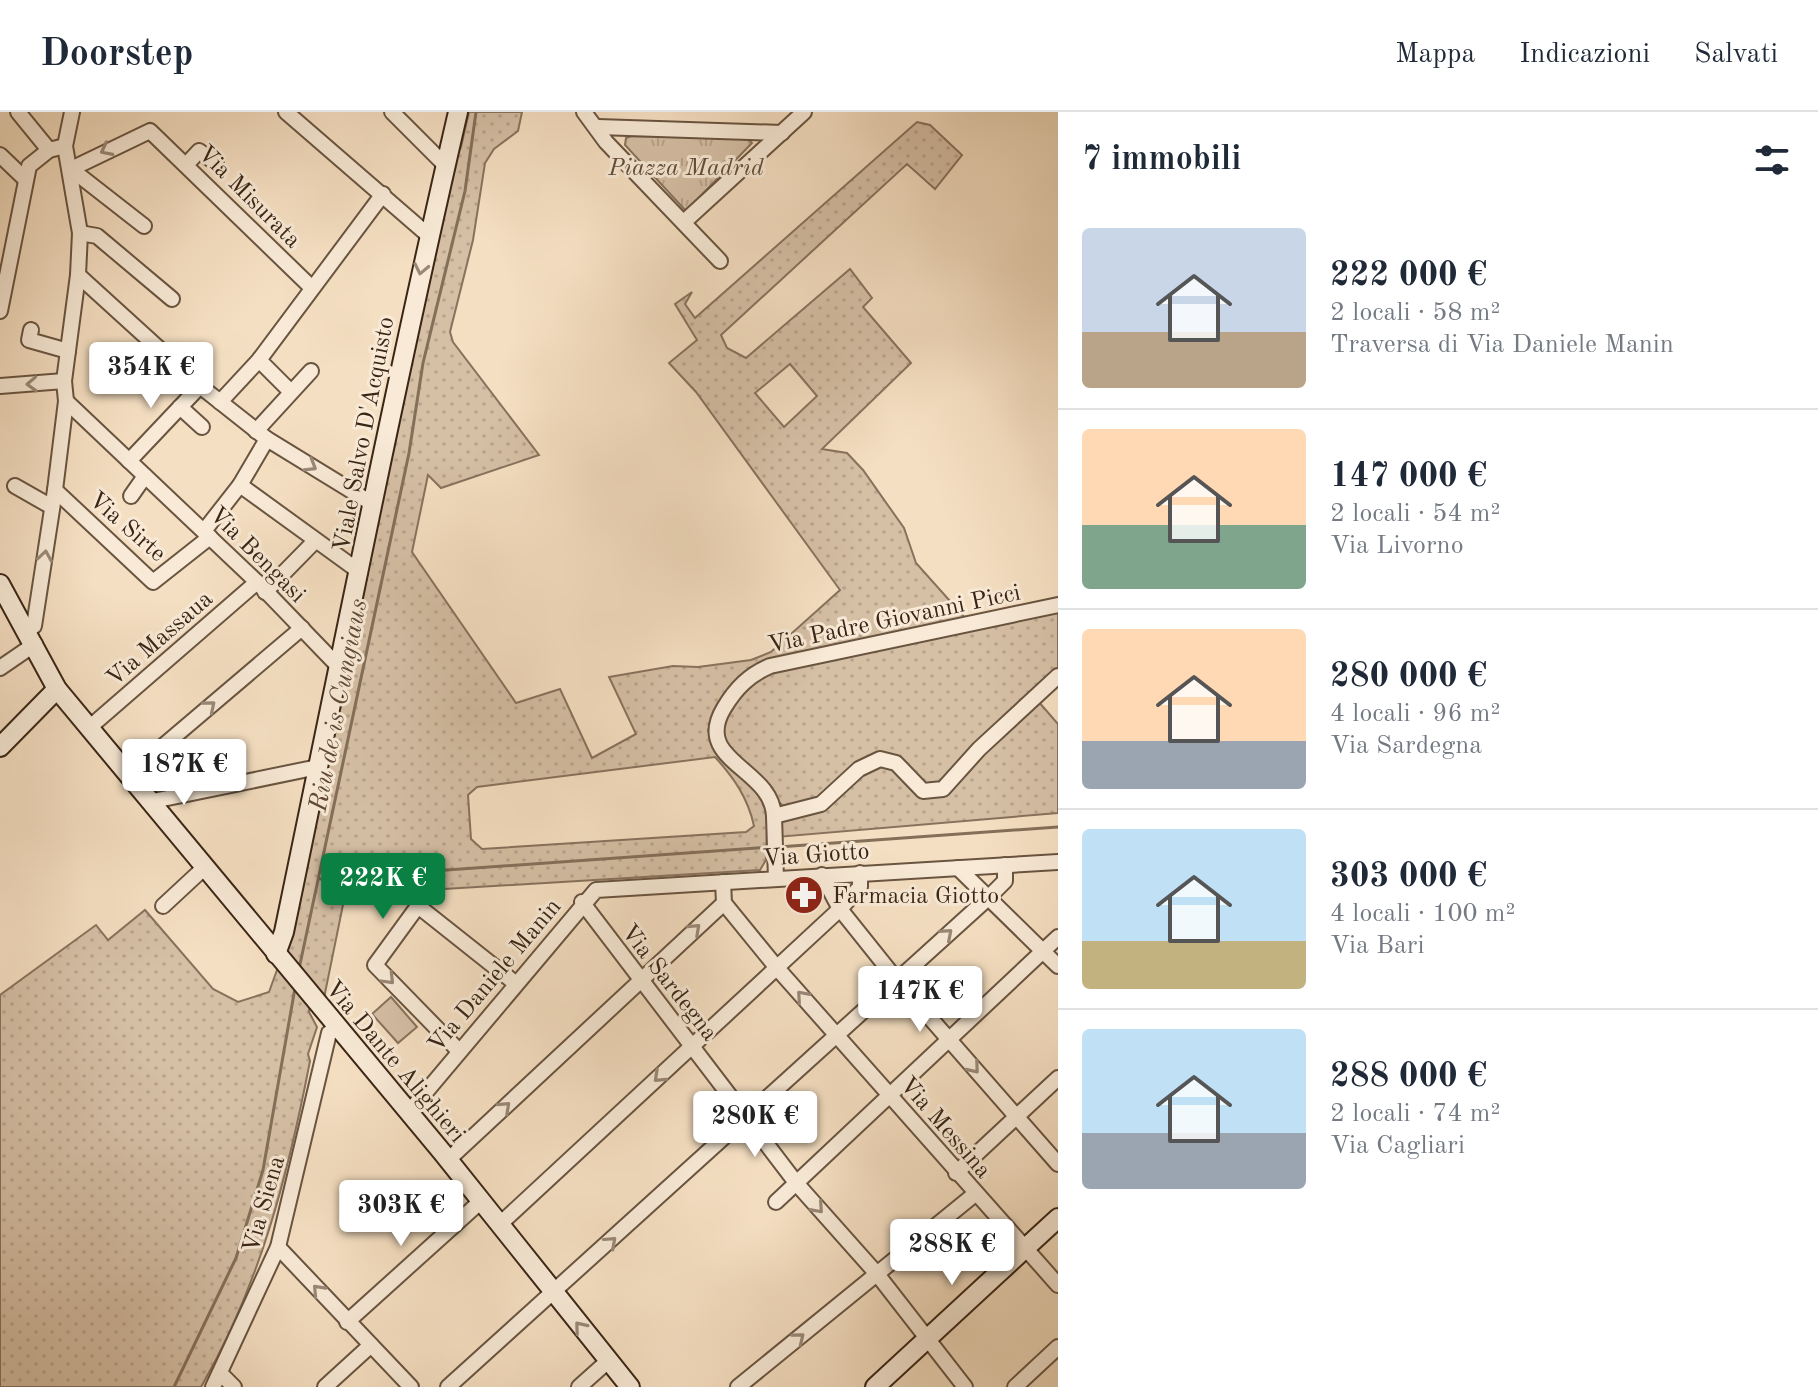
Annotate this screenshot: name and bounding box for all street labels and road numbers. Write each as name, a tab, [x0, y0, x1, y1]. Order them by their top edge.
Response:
street label: Via Misurata	[193, 141, 305, 253]
street label: Viale Salvo D'Acquisto	[330, 315, 400, 554]
street label: Via Sirte	[84, 488, 170, 567]
street label: Via Bengasi	[204, 503, 309, 608]
street label: Via Padre Giovanni Picci	[766, 581, 1023, 658]
street label: Via Massaua	[103, 587, 218, 692]
street label: Via Giotto	[762, 840, 870, 872]
street label: Via Daniele Manin	[425, 895, 567, 1058]
street label: Via Sardegna	[616, 921, 721, 1046]
street label: Via Dante Alighieri	[320, 977, 469, 1148]
street label: Via Messina	[894, 1073, 995, 1184]
street label: Via Siena	[240, 1153, 290, 1256]

